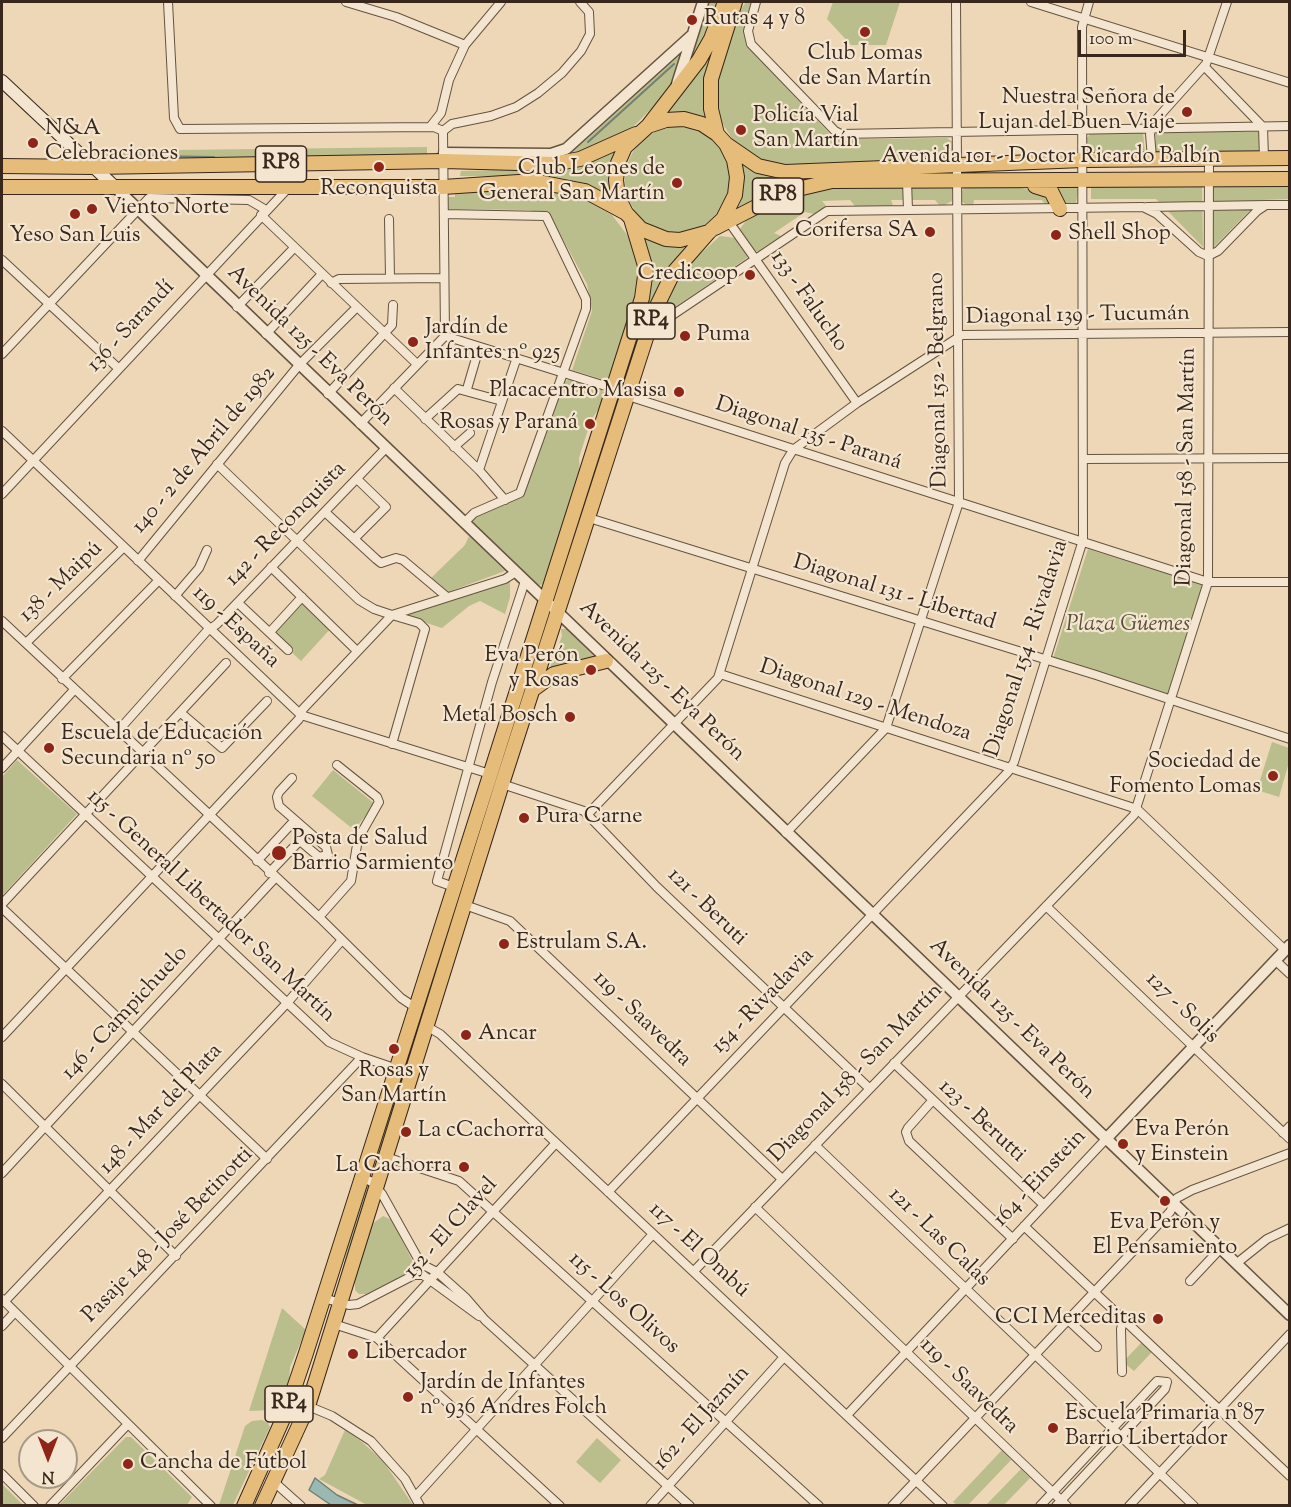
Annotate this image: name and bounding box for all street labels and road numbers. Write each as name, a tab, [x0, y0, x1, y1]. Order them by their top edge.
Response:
street label: Avenida 101 - Doctor Ricardo Balbín	[881, 145, 1221, 171]
road number: RP8	[256, 146, 306, 182]
road number: RP8	[752, 178, 804, 214]
street label: 133 - Falucho	[764, 246, 852, 358]
street label: Avenida 125 - Eva Perón	[220, 261, 398, 433]
street label: Diagonal 152 - Belgrano	[925, 272, 955, 488]
street label: 136 - Sarandí	[83, 275, 181, 379]
street label: Diagonal 139 - Tucumán	[966, 302, 1190, 332]
road number: RP4	[627, 303, 675, 339]
street label: Diagonal 158 - San Martín	[1173, 347, 1203, 587]
street label: 140 - 2 de Abril de 1982	[127, 362, 283, 540]
street label: Diagonal 135 - Paraná	[712, 392, 904, 478]
street label: 142 - Reconquista	[221, 457, 353, 593]
street label: 138 - Maipú	[15, 537, 109, 629]
street label: Diagonal 154 - Rivadavia	[980, 537, 1076, 761]
street label: Diagonal 131 - Libertad	[790, 551, 998, 637]
street label: 119 - España	[186, 581, 284, 675]
street label: Avenida 125 - Eva Perón	[572, 596, 750, 768]
street label: Diagonal 129 - Mendoza	[756, 655, 974, 749]
street label: 115 - General Libertador San Martín	[80, 785, 340, 1029]
street label: 121 - Beruti	[661, 863, 751, 953]
street label: Avenida 125 - Eva Perón	[922, 934, 1100, 1106]
street label: 146 - Campichuelo	[57, 942, 195, 1086]
street label: 154 - Rivadavia	[707, 944, 821, 1060]
street label: 119 - Saavedra	[586, 966, 696, 1074]
street label: 127 - Solis	[1139, 968, 1223, 1050]
street label: Diagonal 158 - San Martín	[764, 979, 950, 1169]
street label: 148 - Mar del Plata	[95, 1039, 229, 1181]
street label: 123 - Berutti	[932, 1075, 1030, 1169]
street label: 164 - Einstein	[989, 1125, 1093, 1233]
street label: Pasaje 148 - José Betinotti	[78, 1143, 260, 1329]
street label: 152 - El Clavel	[400, 1173, 504, 1285]
street label: 121 - Las Calas	[882, 1183, 994, 1293]
street label: 117 - El Ombú	[642, 1198, 754, 1304]
street label: 115 - Los Olivos	[562, 1247, 684, 1361]
street label: 119 - Saavedra	[913, 1333, 1023, 1441]
street label: 162 - El Jazmín	[649, 1361, 757, 1477]
road number: RP4	[265, 1386, 313, 1422]

